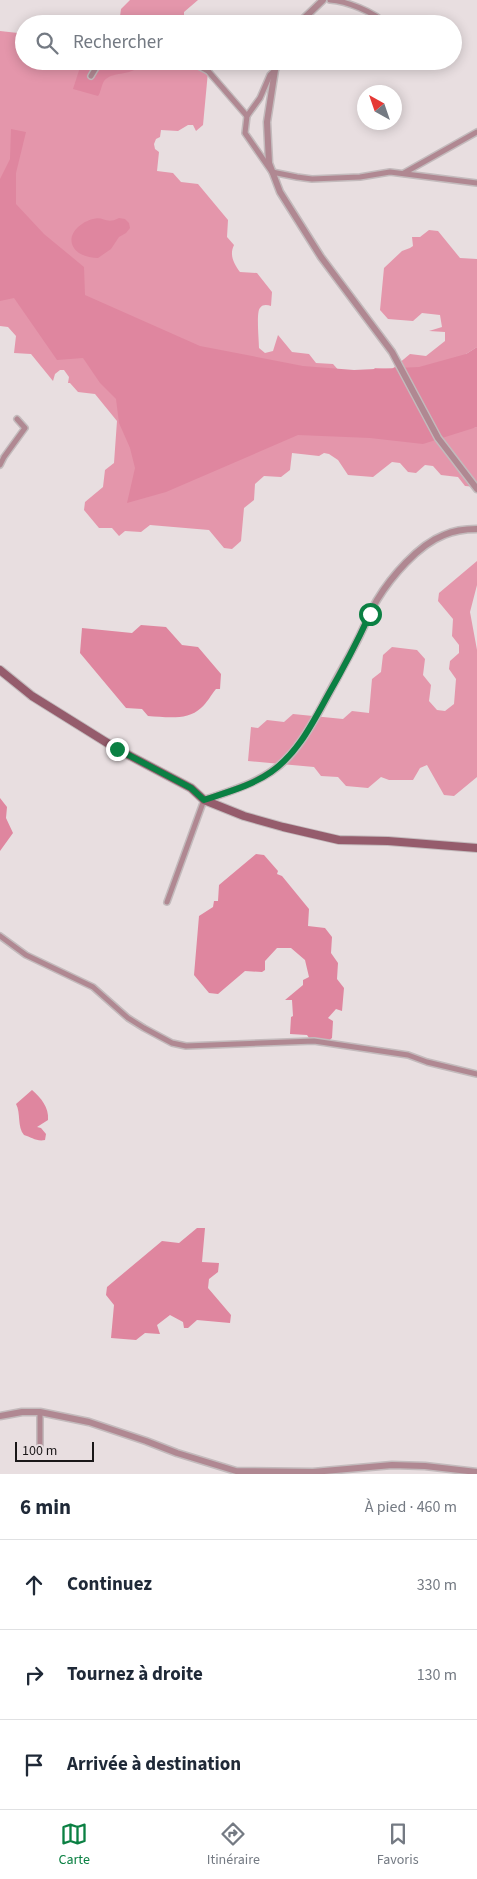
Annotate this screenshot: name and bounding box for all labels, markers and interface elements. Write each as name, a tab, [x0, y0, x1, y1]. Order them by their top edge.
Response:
search box	[15, 15, 462, 70]
icon: search	[33, 29, 61, 57]
text: Rechercher	[73, 29, 163, 56]
north arrow	[357, 85, 402, 130]
route start	[359, 603, 382, 626]
route end	[106, 738, 129, 761]
scale bar	[15, 1439, 94, 1462]
text: 100 m	[22, 1441, 57, 1461]
text: 6 min	[20, 1492, 71, 1522]
text: À pied · 460 m	[365, 1496, 457, 1518]
icon: ahead	[20, 1571, 48, 1599]
text: Continuez	[67, 1571, 152, 1598]
text: 330 m	[417, 1574, 457, 1596]
icon: right	[20, 1661, 48, 1689]
text: Tournez à droite	[67, 1661, 203, 1688]
text: 130 m	[417, 1664, 457, 1686]
icon: arrive	[20, 1751, 48, 1779]
text: Arrivée à destination	[67, 1751, 241, 1778]
tab: Carte	[58, 1820, 90, 1870]
tab: Itinéraire	[207, 1820, 260, 1870]
tab: Favoris	[377, 1820, 419, 1870]

